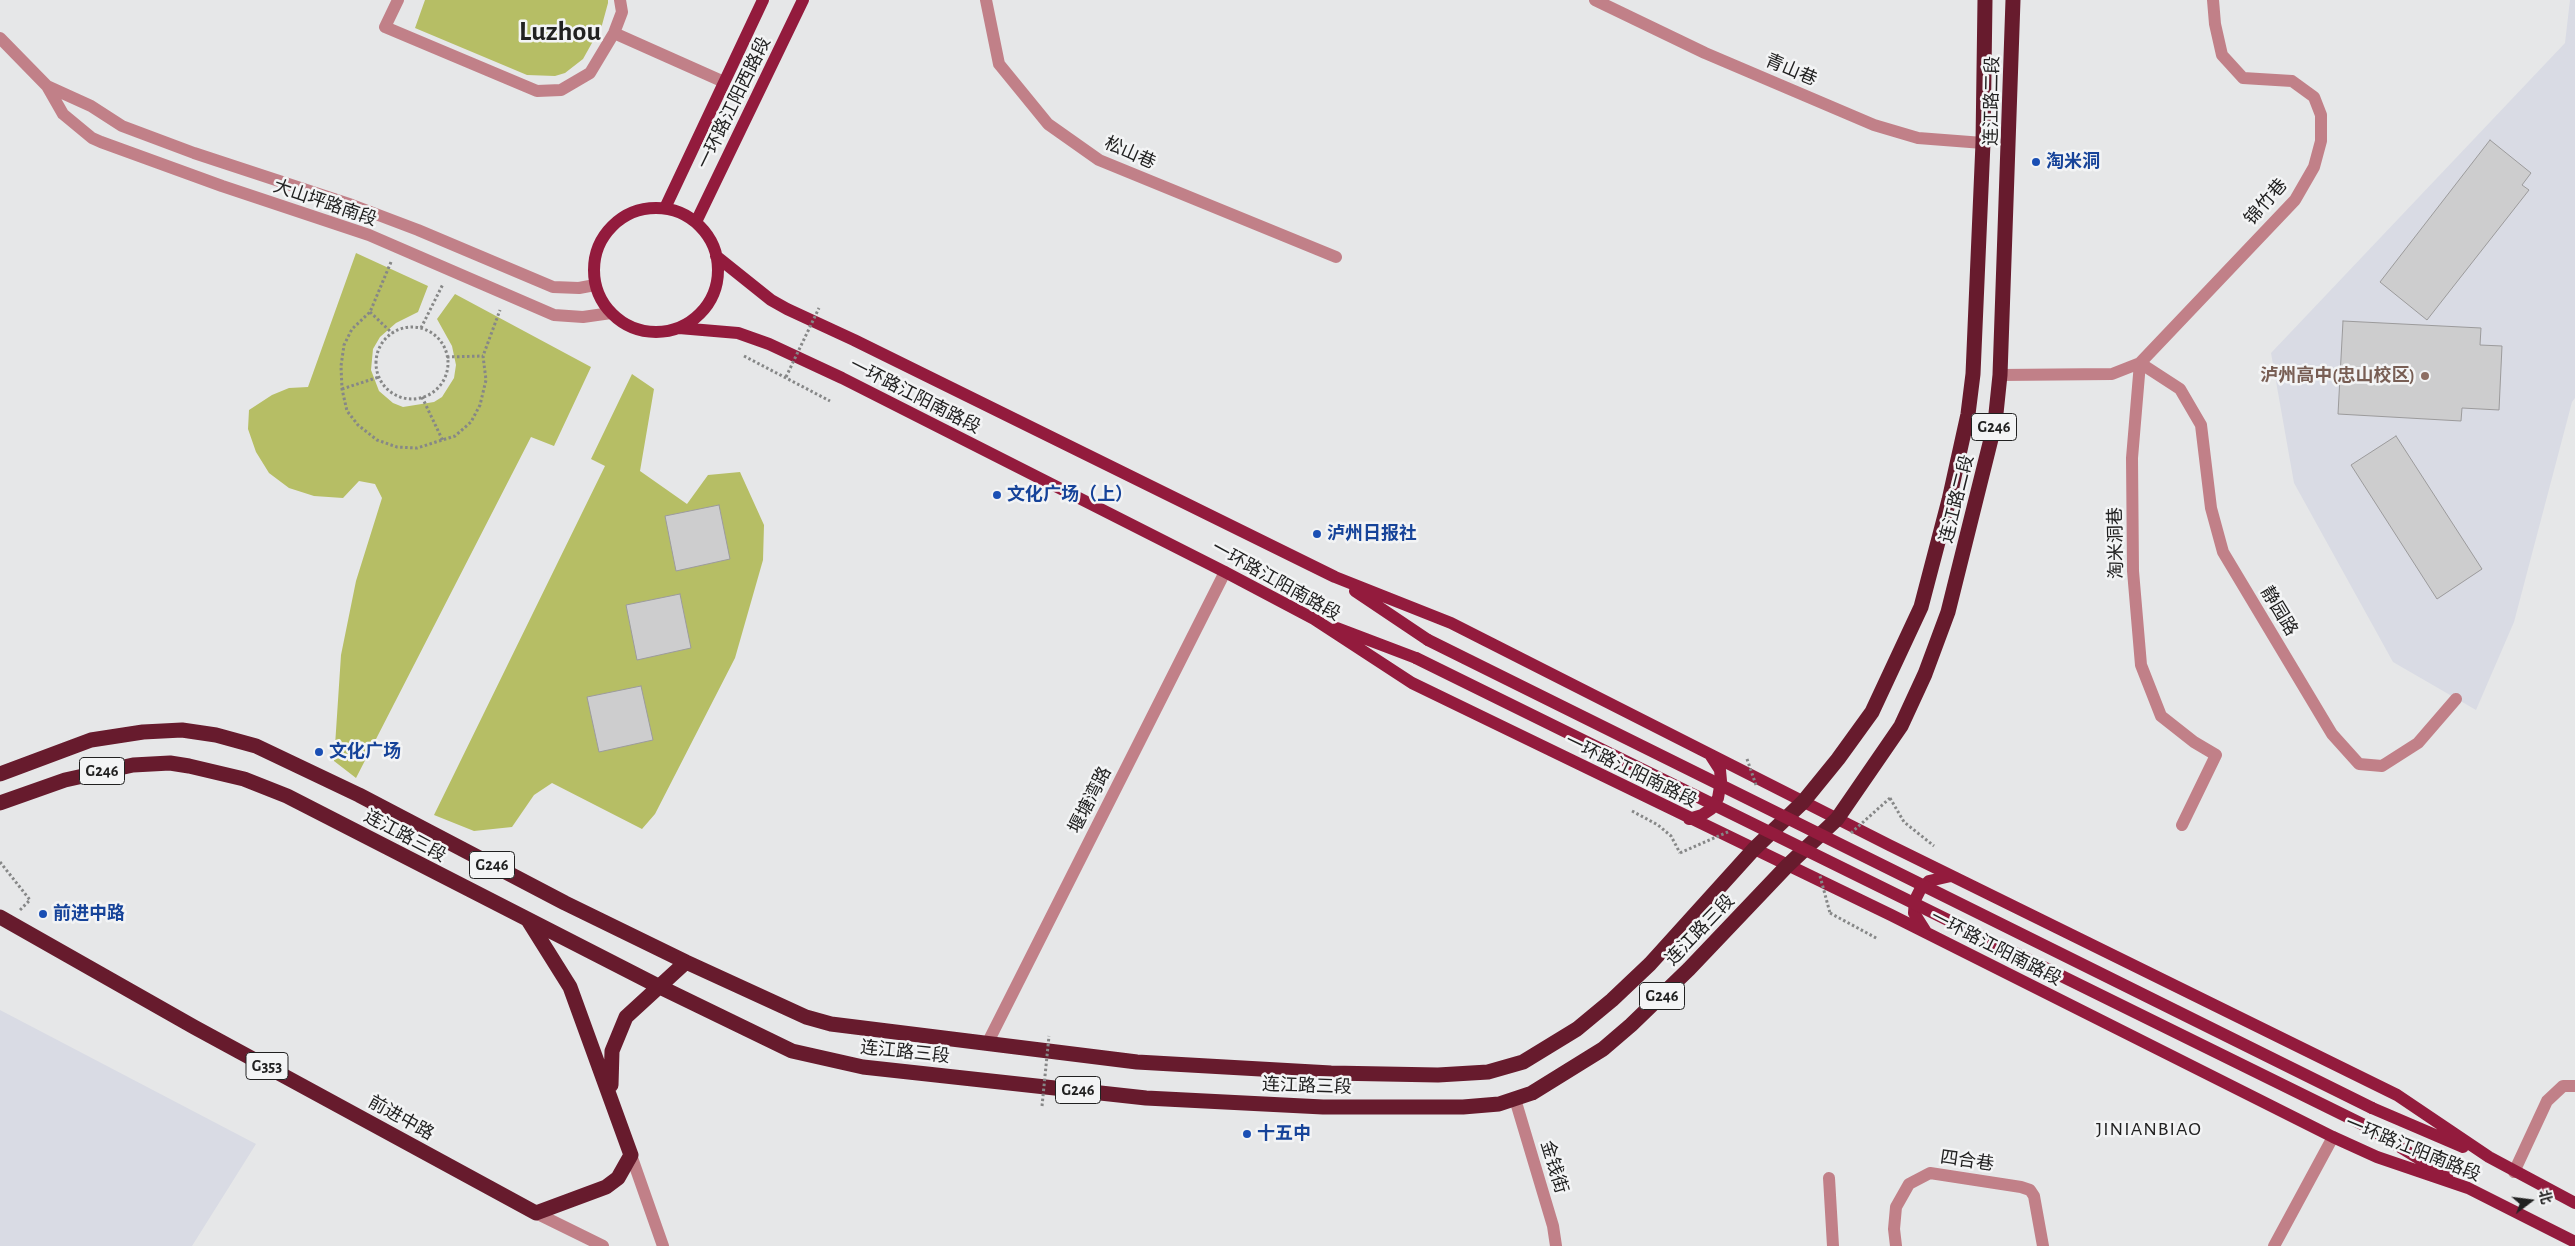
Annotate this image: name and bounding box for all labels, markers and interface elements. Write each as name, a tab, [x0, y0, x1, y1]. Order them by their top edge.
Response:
district label: Luzhou	[519, 15, 601, 49]
street label: 一环路江阳西路段	[693, 34, 775, 172]
street label: 青山巷	[1762, 50, 1820, 90]
street label: 连江路二段	[1980, 56, 2004, 146]
street label: 松山巷	[1101, 132, 1159, 174]
place label: 淘米洞	[2046, 151, 2100, 173]
marker: 淘米洞	[2030, 156, 2042, 168]
street label: 大山坪路南段	[270, 175, 380, 231]
street label: 锦竹巷	[2240, 175, 2292, 229]
street label: 一环路江阳南路段	[846, 354, 984, 438]
place label: 泸州高中(忠山校区)	[2260, 365, 2415, 387]
marker: 泸州高中(忠山校区)	[2419, 370, 2431, 382]
road number: G246	[1972, 414, 2016, 441]
street label: 连江路二段	[1936, 453, 1978, 545]
place label: 文化广场（上）	[1007, 484, 1133, 506]
marker: 文化广场（上）	[991, 489, 1003, 501]
street label: 淘米洞巷	[2105, 507, 2127, 579]
place label: 泸州日报社	[1327, 523, 1417, 545]
marker: 泸州日报社	[1311, 528, 1323, 540]
street label: 一环路江阳南路段	[1208, 537, 1344, 625]
street label: 静园路	[2256, 582, 2302, 640]
street label: 一环路江阳南路段	[1562, 730, 1700, 812]
place label: 文化广场	[329, 741, 401, 763]
marker: 文化广场	[313, 746, 325, 758]
road number: G246	[80, 758, 124, 784]
street label: 堰塘湾路	[1064, 763, 1116, 837]
street label: 连江路三段	[360, 805, 450, 867]
road number: G246	[470, 852, 514, 878]
street label: 连江路三段	[1661, 890, 1739, 970]
place label: 前进中路	[53, 903, 125, 925]
street label: 一环路江阳南路段	[1927, 906, 2065, 990]
marker: 前进中路	[37, 908, 49, 920]
road number: G246	[1640, 982, 1684, 1009]
street label: 连江路三段	[859, 1037, 951, 1067]
road number: G353	[246, 1052, 288, 1080]
street label: 连江路三段	[1262, 1074, 1352, 1098]
road number: G246	[1056, 1076, 1100, 1104]
street label: 前进中路	[364, 1091, 438, 1145]
street label: 一环路江阳南路段	[2342, 1112, 2484, 1186]
district label: JINIANBIAO	[2095, 1117, 2203, 1141]
place label: 十五中	[1257, 1123, 1311, 1145]
marker: 十五中	[1241, 1128, 1253, 1140]
street label: 金钱街	[1536, 1138, 1572, 1196]
street label: 四合巷	[1939, 1147, 1995, 1175]
north arrow	[2505, 1176, 2555, 1226]
text: 北	[2536, 1189, 2553, 1206]

